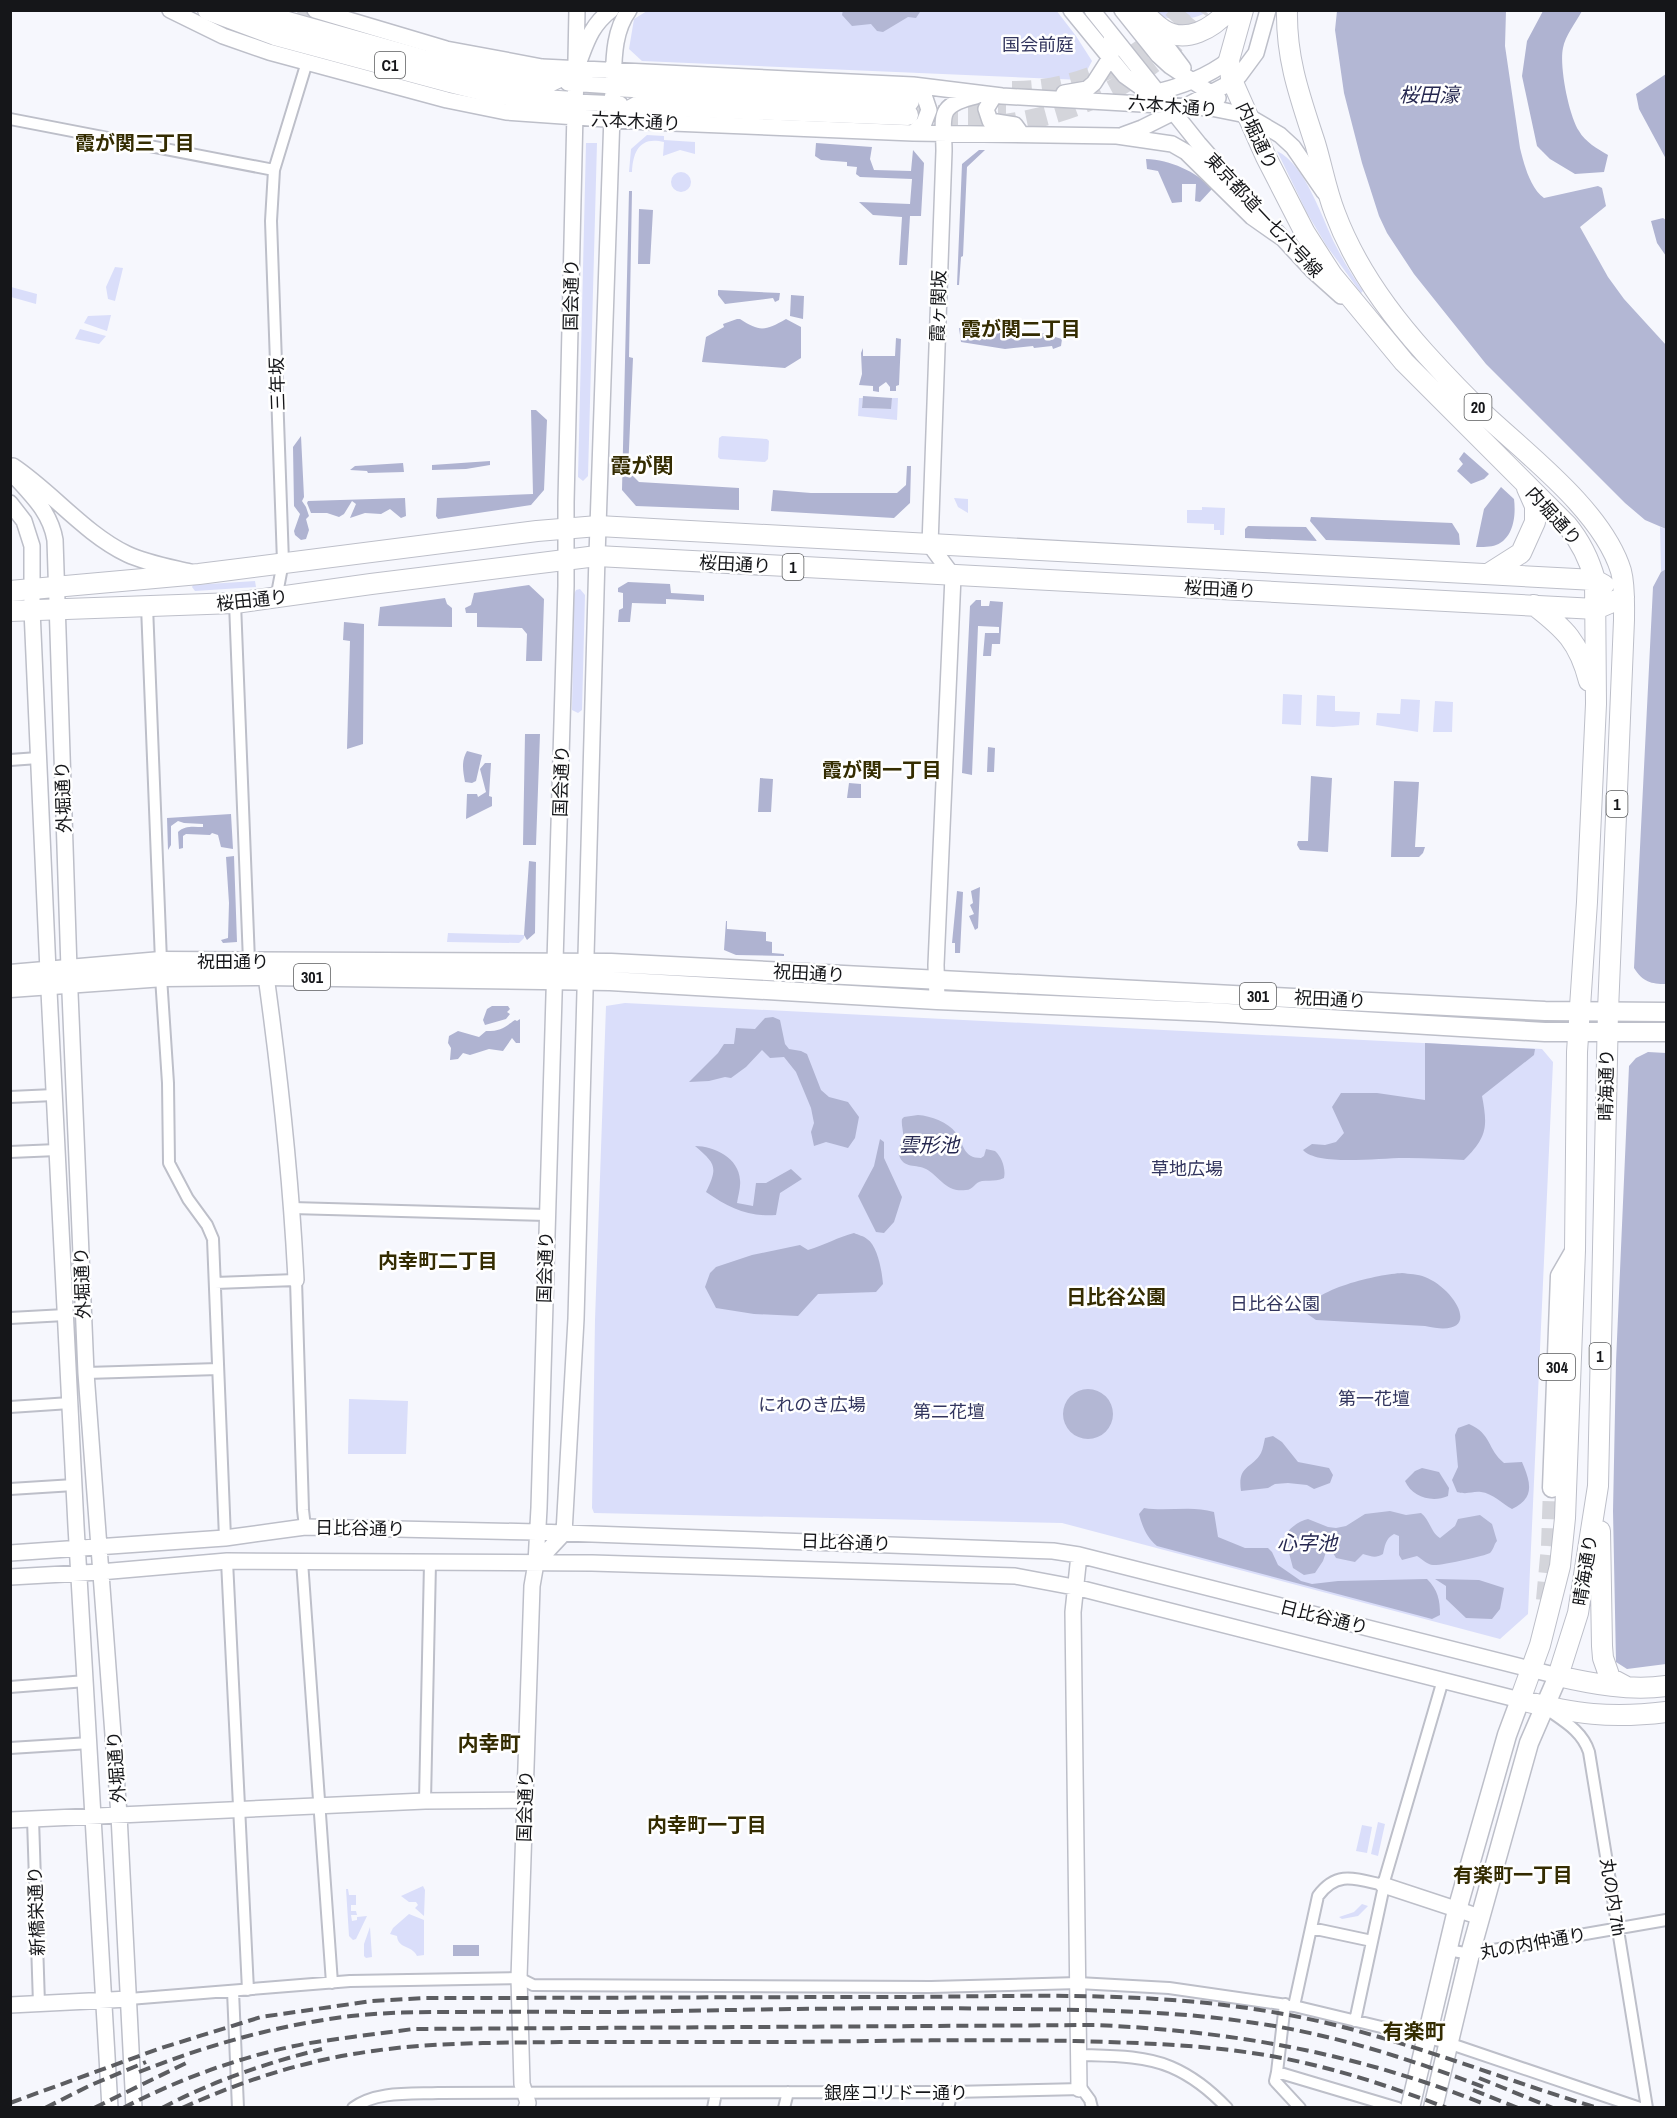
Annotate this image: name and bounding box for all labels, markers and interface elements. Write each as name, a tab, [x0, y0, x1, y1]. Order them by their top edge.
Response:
park label: 国会前庭	[1002, 32, 1074, 57]
road number: C1	[375, 52, 405, 78]
water label: 桜田濠	[1399, 81, 1462, 108]
street label: 六本木通り	[1127, 90, 1219, 122]
street label: 内堀通り	[1230, 98, 1284, 174]
street label: 六本木通り	[590, 106, 682, 136]
district label: 霞が関三丁目	[75, 129, 195, 156]
street label: 東京都道一七六号線	[1200, 147, 1328, 283]
street label: 国会通り	[558, 259, 584, 331]
street label: 霞ヶ関坂	[924, 270, 952, 342]
district label: 霞が関二丁目	[961, 315, 1081, 342]
street label: 三年坂	[264, 357, 290, 411]
road number: 20	[1464, 394, 1492, 420]
district label: 霞が関	[611, 451, 674, 480]
street label: 内堀通り	[1521, 481, 1587, 551]
street label: 桜田通り	[698, 550, 772, 578]
road number: 1	[782, 554, 804, 580]
street label: 桜田通り	[1183, 575, 1257, 603]
street label: 桜田通り	[215, 584, 289, 616]
street label: 国会通り	[547, 745, 575, 817]
district label: 霞が関一丁目	[822, 756, 942, 783]
street label: 外堀通り	[49, 761, 77, 833]
road number: 1	[1606, 791, 1628, 817]
street label: 祝田通り	[197, 949, 269, 974]
street label: 祝田通り	[772, 959, 846, 987]
road number: 301	[294, 964, 330, 990]
road number: 301	[1240, 983, 1276, 1009]
street label: 祝田通り	[1293, 985, 1367, 1013]
street label: 晴海通り	[1593, 1049, 1619, 1121]
water label: 雲形池	[899, 1131, 961, 1158]
park label: 草地広場	[1151, 1156, 1223, 1181]
street label: 国会通り	[531, 1231, 559, 1303]
street label: 外堀通り	[68, 1247, 96, 1319]
district label: 内幸町二丁目	[378, 1247, 498, 1274]
district label: 日比谷公園	[1066, 1283, 1166, 1310]
park label: 日比谷公園	[1230, 1291, 1320, 1316]
road number: 1	[1590, 1343, 1610, 1369]
road number: 304	[1539, 1354, 1575, 1380]
park label: 第一花壇	[1338, 1386, 1410, 1411]
park label: にれのき広場	[758, 1392, 866, 1417]
park label: 第二花壇	[913, 1399, 985, 1424]
street label: 日比谷通り	[315, 1515, 405, 1541]
street label: 日比谷通り	[801, 1528, 891, 1556]
water label: 心字池	[1277, 1529, 1339, 1556]
street label: 晴海通り	[1567, 1532, 1603, 1608]
street label: 日比谷通り	[1277, 1594, 1371, 1640]
district label: 内幸町	[458, 1729, 521, 1758]
street label: 外堀通り	[101, 1730, 131, 1804]
street label: 国会通り	[511, 1770, 539, 1842]
district label: 内幸町一丁目	[647, 1811, 767, 1838]
street label: 丸の内 7th	[1595, 1856, 1631, 1938]
district label: 有楽町一丁目	[1453, 1861, 1573, 1888]
street label: 新橋栄通り	[22, 1866, 50, 1956]
street label: 丸の内仲通り	[1478, 1921, 1588, 1965]
district label: 有楽町	[1383, 2017, 1446, 2046]
street label: 銀座コリドー通り	[824, 2080, 968, 2105]

